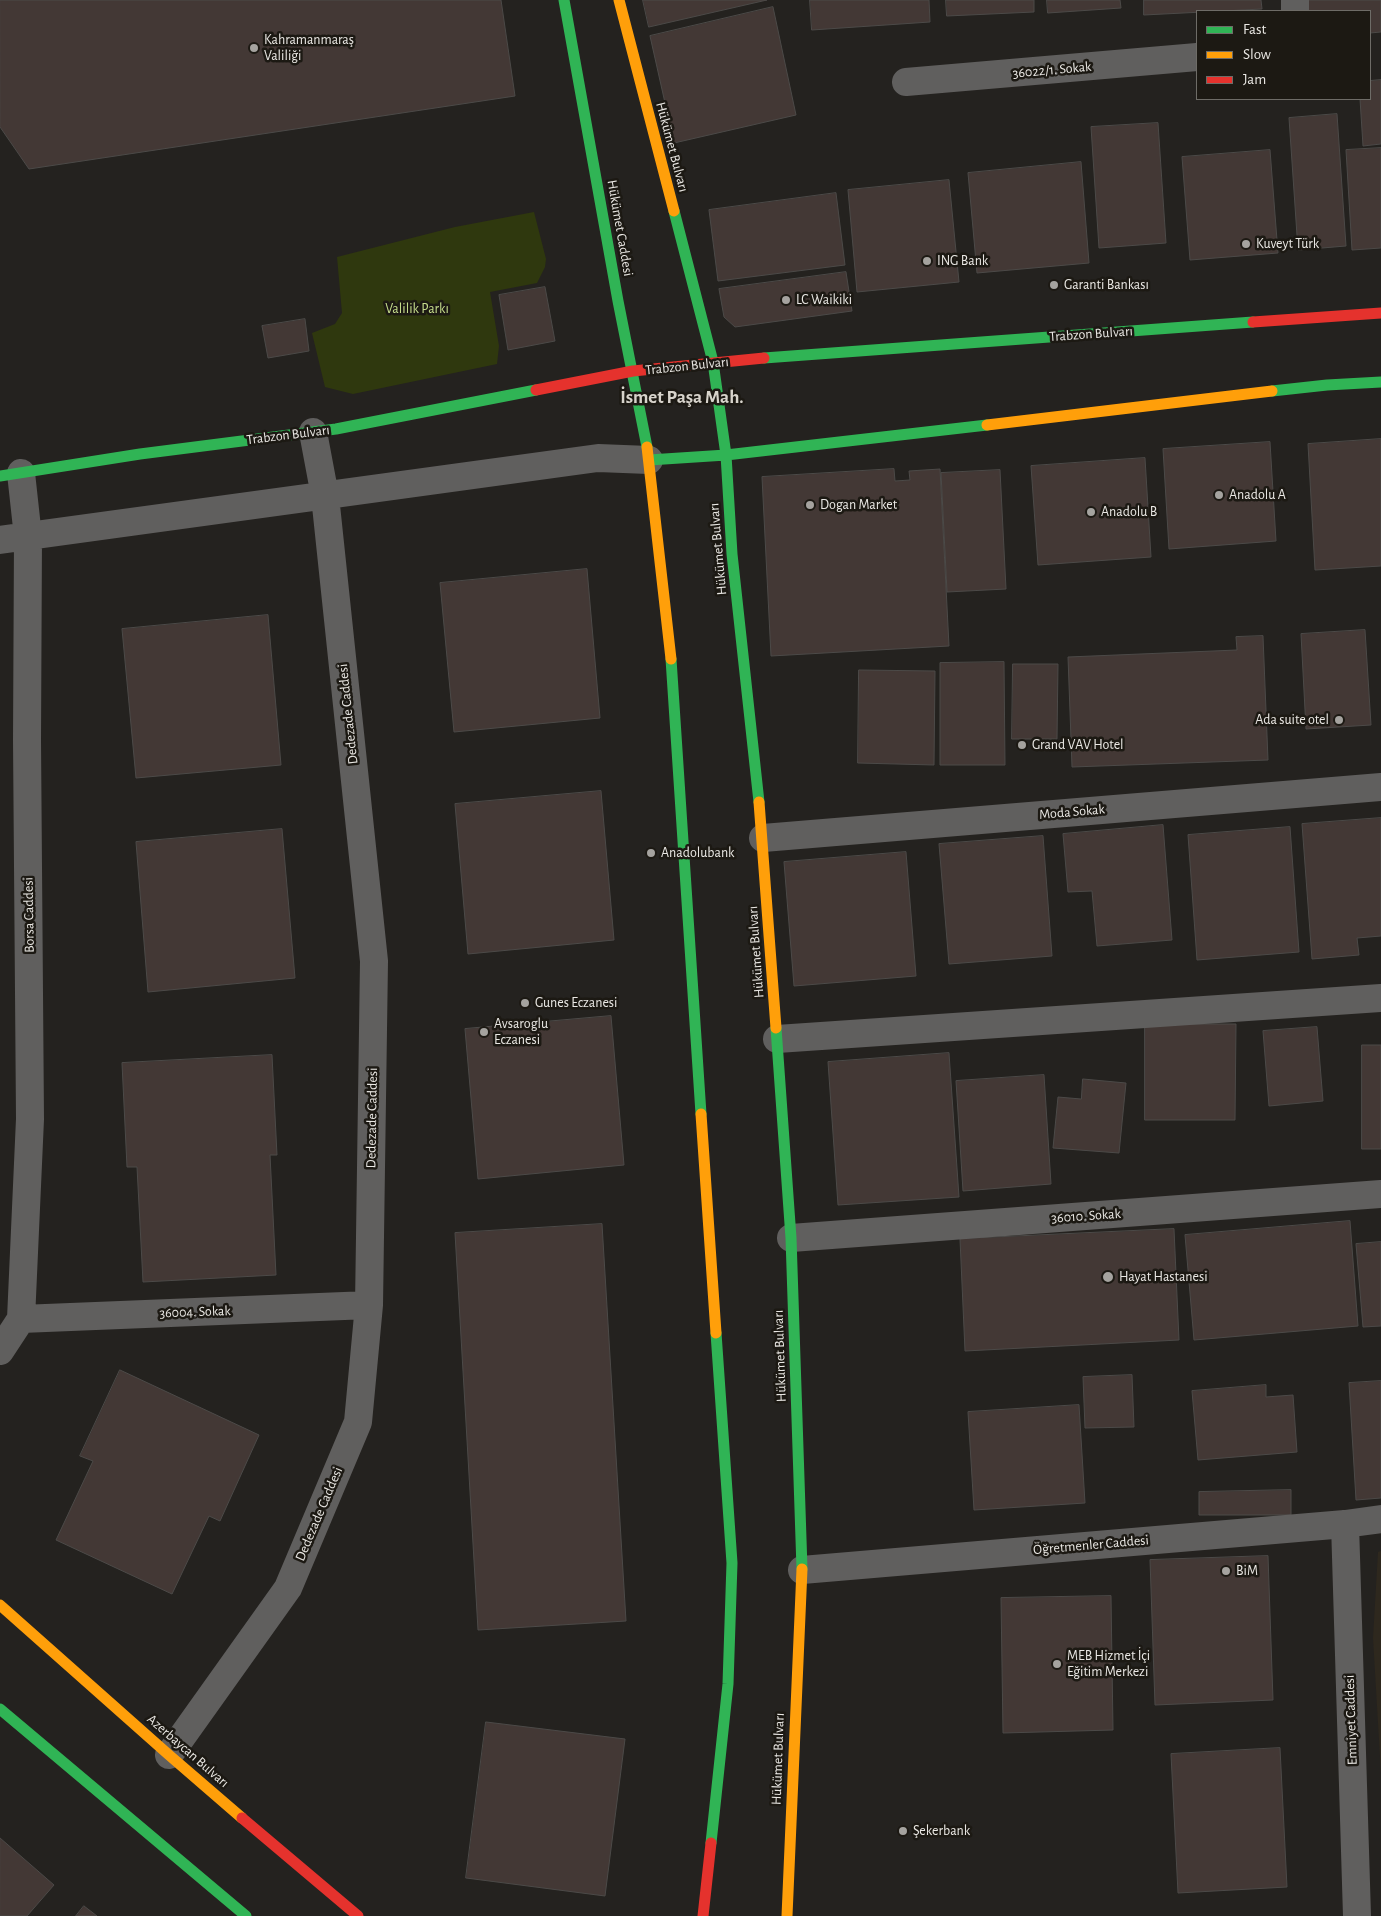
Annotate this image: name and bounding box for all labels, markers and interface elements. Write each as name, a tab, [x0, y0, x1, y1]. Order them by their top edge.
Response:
legend	[1196, 10, 1371, 100]
text: Fast	[1243, 22, 1266, 37]
place label: Kahramanmaraş Valiliği	[264, 32, 354, 64]
marker: Kahramanmaraş Valiliği	[248, 42, 260, 54]
text: Slow	[1243, 47, 1271, 62]
street label: 36022/1. Sokak	[1012, 58, 1092, 82]
text: Jam	[1243, 72, 1266, 87]
street label: Hükümet Bulvarı	[652, 100, 692, 194]
street label: Hükümet Caddesi	[603, 178, 637, 278]
place label: Kuveyt Türk	[1256, 236, 1319, 252]
marker: Kuveyt Türk	[1240, 238, 1252, 250]
place label: ING Bank	[937, 253, 988, 269]
marker: ING Bank	[921, 255, 933, 267]
place label: Garanti Bankası	[1064, 277, 1149, 293]
marker: Garanti Bankası	[1048, 279, 1060, 291]
place label: LC Waikiki	[796, 292, 852, 308]
marker: LC Waikiki	[780, 294, 792, 306]
park label: Valilik Parkı	[385, 301, 449, 317]
street label: Trabzon Bulvarı	[1049, 323, 1133, 345]
street label: Trabzon Bulvarı	[645, 353, 729, 379]
district label: İsmet Paşa Mah.	[620, 386, 744, 408]
street label: Trabzon Bulvarı	[245, 422, 331, 448]
place label: Anadolu A	[1229, 487, 1286, 503]
marker: Anadolu A	[1213, 489, 1225, 501]
place label: Dogan Market	[820, 497, 897, 513]
marker: Dogan Market	[804, 499, 816, 511]
street label: Hükümet Bulvarı	[706, 502, 730, 596]
place label: Anadolu B	[1101, 504, 1157, 520]
marker: Anadolu B	[1085, 506, 1097, 518]
street label: Dedezade Caddesi	[334, 663, 362, 765]
place label: Ada suite otel	[1255, 712, 1329, 728]
marker: Ada suite otel	[1333, 714, 1345, 726]
place label: Grand VAV Hotel	[1032, 737, 1124, 753]
marker: Grand VAV Hotel	[1016, 739, 1028, 751]
street label: Moda Sokak	[1038, 801, 1106, 823]
place label: Anadolubank	[661, 845, 734, 861]
marker: Anadolubank	[645, 847, 657, 859]
street label: Borsa Caddesi	[20, 877, 38, 953]
street label: Hükümet Bulvarı	[744, 905, 768, 999]
place label: Gunes Eczanesi	[535, 995, 617, 1011]
marker: Gunes Eczanesi	[519, 997, 531, 1009]
place label: Avsaroglu Eczanesi	[494, 1016, 548, 1048]
marker: Avsaroglu Eczanesi	[478, 1026, 490, 1038]
street label: Dedezade Caddesi	[363, 1068, 381, 1168]
street label: 36010. Sokak	[1051, 1205, 1121, 1227]
place label: Hayat Hastanesi	[1119, 1269, 1208, 1285]
marker: Hayat Hastanesi	[1101, 1270, 1115, 1284]
street label: 36004. Sokak	[159, 1302, 231, 1322]
street label: Hükümet Bulvarı	[770, 1310, 790, 1402]
street label: Dedezade Caddesi	[292, 1464, 346, 1564]
street label: Öğretmenler Caddesi	[1032, 1532, 1150, 1558]
place label: BiM	[1236, 1563, 1258, 1579]
marker: BiM	[1220, 1565, 1232, 1577]
place label: MEB Hizmet İçi Eğitim Merkezi	[1067, 1648, 1150, 1680]
marker: MEB Hizmet İçi Eğitim Merkezi	[1051, 1658, 1063, 1670]
street label: Emniyet Caddesi	[1341, 1674, 1361, 1766]
street label: Azerbaycan Bulvarı	[144, 1711, 232, 1791]
street label: Hükümet Bulvarı	[768, 1713, 788, 1805]
place label: Şekerbank	[913, 1823, 970, 1839]
marker: Şekerbank	[897, 1825, 909, 1837]

